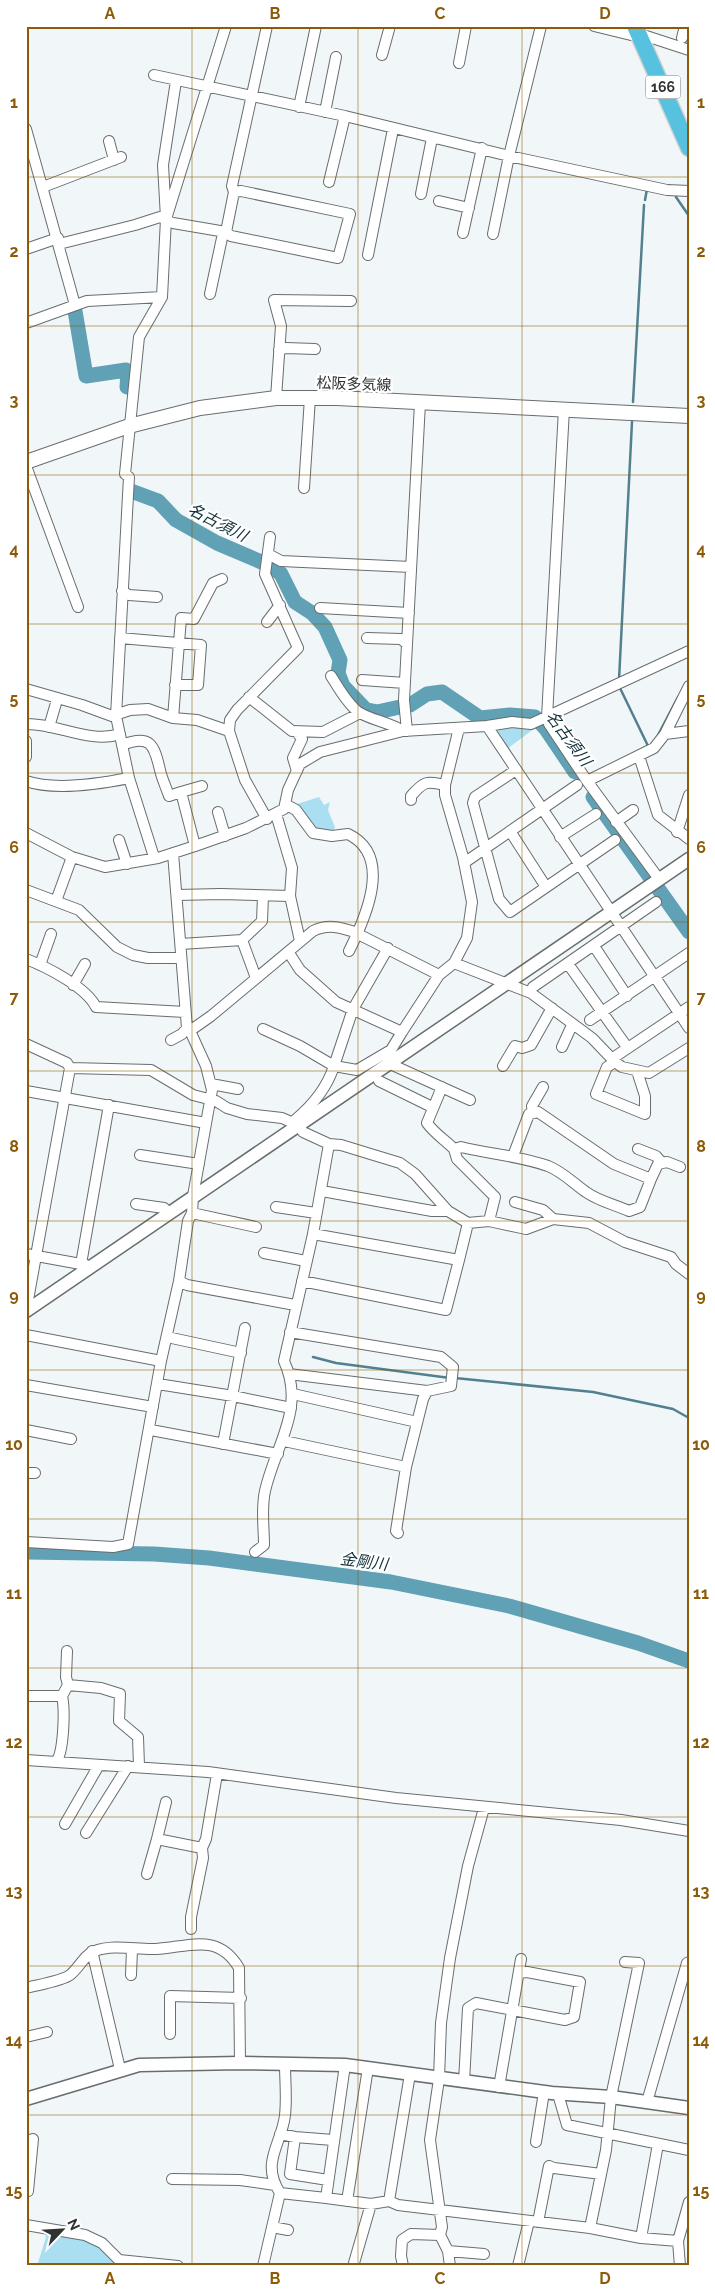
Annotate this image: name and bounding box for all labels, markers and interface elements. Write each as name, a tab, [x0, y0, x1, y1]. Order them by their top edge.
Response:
text: A	[105, 4, 116, 23]
text: B	[270, 4, 281, 23]
text: C	[435, 4, 446, 23]
text: D	[599, 4, 611, 23]
road number: 166	[646, 75, 680, 98]
text: 1	[10, 93, 18, 112]
text: 1	[697, 93, 705, 112]
text: 2	[9, 242, 19, 261]
text: 2	[696, 242, 706, 261]
street label: 松阪多気線	[316, 374, 392, 394]
text: 3	[10, 391, 19, 410]
text: 3	[697, 391, 706, 410]
water label: 名古須川	[185, 499, 252, 546]
text: 4	[9, 540, 19, 559]
text: 4	[696, 540, 706, 559]
text: 5	[10, 689, 19, 708]
text: 5	[697, 689, 706, 708]
water label: 名古須川	[542, 707, 597, 771]
text: 6	[9, 838, 19, 857]
text: 6	[696, 838, 706, 857]
text: 7	[10, 988, 19, 1007]
text: 7	[697, 988, 706, 1007]
text: 8	[9, 1137, 19, 1156]
text: 8	[696, 1137, 706, 1156]
text: 9	[9, 1286, 19, 1305]
text: 9	[696, 1286, 706, 1305]
text: 10	[5, 1435, 23, 1454]
text: 10	[692, 1435, 710, 1454]
water label: 金剛川	[339, 1549, 391, 1574]
text: 11	[6, 1584, 22, 1603]
text: 11	[693, 1584, 709, 1603]
text: 12	[6, 1733, 22, 1752]
text: 12	[693, 1733, 709, 1752]
text: 13	[6, 1882, 22, 1901]
text: 13	[693, 1882, 709, 1901]
text: 14	[5, 2031, 23, 2050]
text: 14	[692, 2031, 710, 2050]
text: 15	[6, 2181, 23, 2200]
text: 15	[693, 2181, 710, 2200]
north arrow	[38, 2204, 88, 2254]
text: N	[64, 2216, 83, 2233]
text: A	[105, 2269, 116, 2288]
text: B	[270, 2269, 281, 2288]
text: C	[435, 2269, 446, 2288]
text: D	[599, 2269, 611, 2288]

